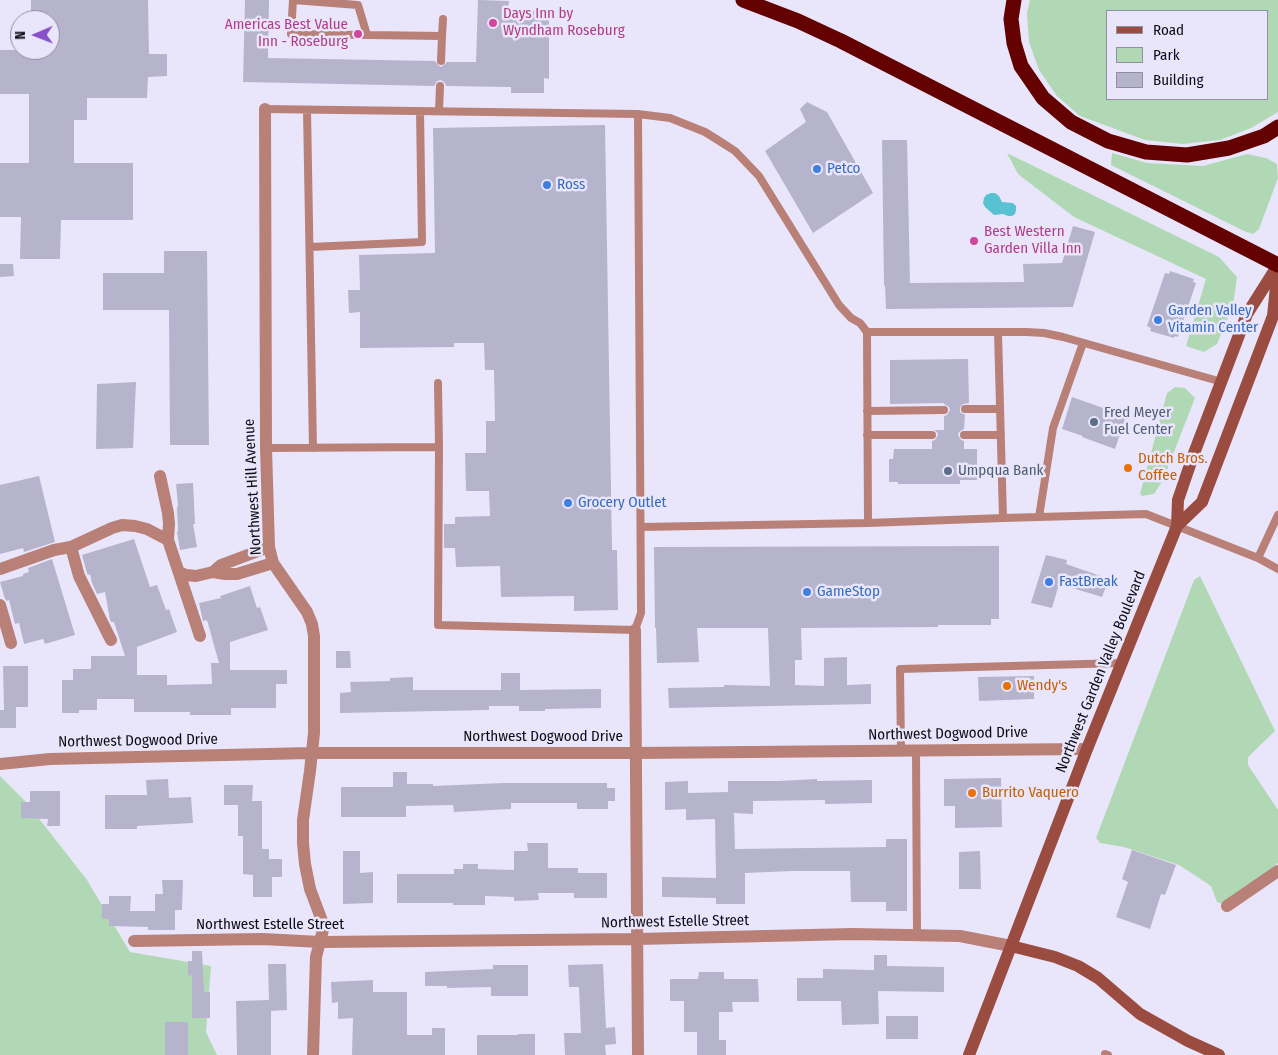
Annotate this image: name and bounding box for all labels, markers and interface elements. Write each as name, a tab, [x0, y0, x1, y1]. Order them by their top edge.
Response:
place label: Days Inn by Wyndham Roseburg	[503, 5, 625, 40]
north arrow	[10, 10, 60, 60]
legend	[1106, 10, 1268, 100]
place label: Americas Best Value Inn - Roseburg	[225, 16, 348, 51]
marker: Days Inn by Wyndham Roseburg	[487, 17, 499, 29]
text: Road	[1153, 21, 1184, 39]
marker: Americas Best Value Inn - Roseburg	[352, 28, 364, 40]
text: N	[12, 31, 29, 40]
text: Park	[1153, 46, 1180, 64]
text: Building	[1153, 71, 1204, 89]
place label: Petco	[827, 160, 861, 178]
marker: Petco	[811, 163, 823, 175]
place label: Ross	[557, 176, 585, 194]
marker: Ross	[541, 179, 553, 191]
place label: Best Western Garden Villa Inn	[984, 223, 1082, 258]
marker: Best Western Garden Villa Inn	[968, 235, 980, 247]
place label: Garden Valley Vitamin Center	[1168, 302, 1258, 337]
marker: Garden Valley Vitamin Center	[1152, 314, 1164, 326]
place label: Fred Meyer Fuel Center	[1104, 404, 1173, 439]
marker: Fred Meyer Fuel Center	[1088, 416, 1100, 428]
street label: Northwest Hill Avenue	[240, 418, 266, 556]
place label: Dutch Bros. Coffee	[1138, 450, 1208, 485]
place label: Umpqua Bank	[958, 462, 1044, 480]
marker: Dutch Bros. Coffee	[1122, 462, 1134, 474]
marker: Umpqua Bank	[942, 465, 954, 477]
place label: Grocery Outlet	[578, 494, 667, 512]
marker: Grocery Outlet	[562, 497, 574, 509]
street label: Northwest Garden Valley Boulevard	[1052, 568, 1150, 776]
place label: FastBreak	[1059, 573, 1118, 591]
marker: FastBreak	[1043, 576, 1055, 588]
place label: GameStop	[817, 583, 880, 601]
marker: GameStop	[801, 586, 813, 598]
place label: Wendy's	[1017, 677, 1067, 695]
marker: Wendy's	[1001, 680, 1013, 692]
street label: Northwest Dogwood Drive	[868, 724, 1028, 744]
street label: Northwest Dogwood Drive	[463, 728, 623, 746]
street label: Northwest Dogwood Drive	[58, 731, 218, 751]
place label: Burrito Vaquero	[982, 784, 1079, 802]
marker: Burrito Vaquero	[966, 787, 978, 799]
street label: Northwest Estelle Street	[601, 912, 749, 932]
street label: Northwest Estelle Street	[196, 916, 344, 934]

